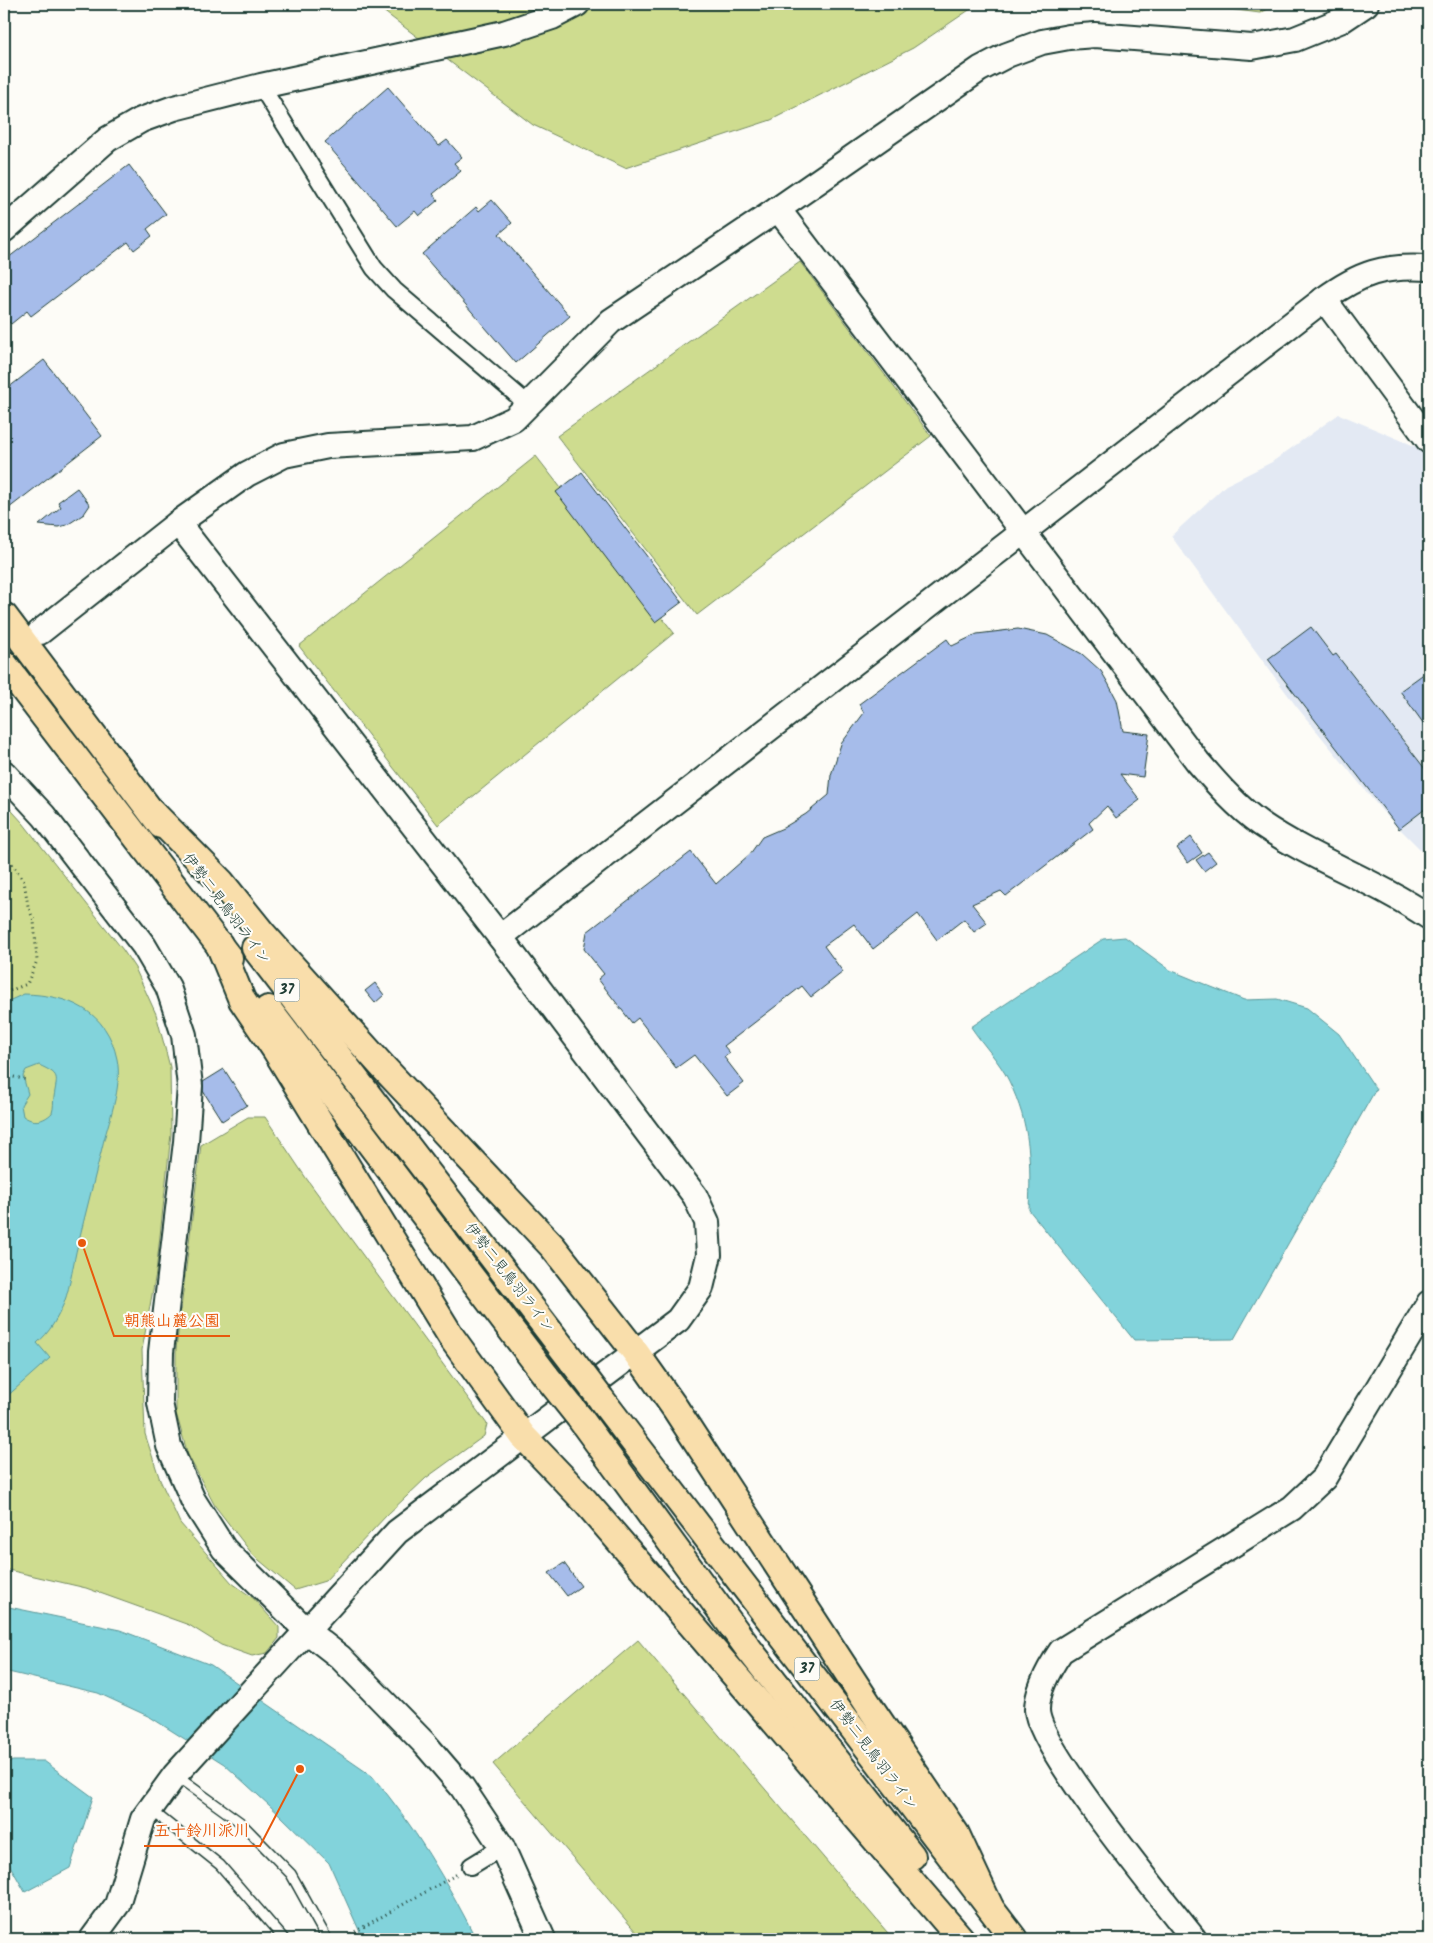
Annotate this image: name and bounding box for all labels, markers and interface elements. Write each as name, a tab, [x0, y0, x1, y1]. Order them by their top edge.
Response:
street label: 伊勢二見鳥羽ライン	[176, 848, 276, 970]
road number: 37	[274, 978, 300, 1002]
street label: 伊勢二見鳥羽ライン	[458, 1218, 560, 1338]
callout: 朝熊山麓公園	[114, 1305, 230, 1336]
text: 朝熊山麓公園	[124, 1309, 220, 1334]
road number: 37	[794, 1658, 820, 1680]
street label: 伊勢二見鳥羽ライン	[823, 1694, 923, 1816]
callout: 五十鈴川派川	[144, 1815, 260, 1846]
text: 五十鈴川派川	[154, 1819, 250, 1844]

